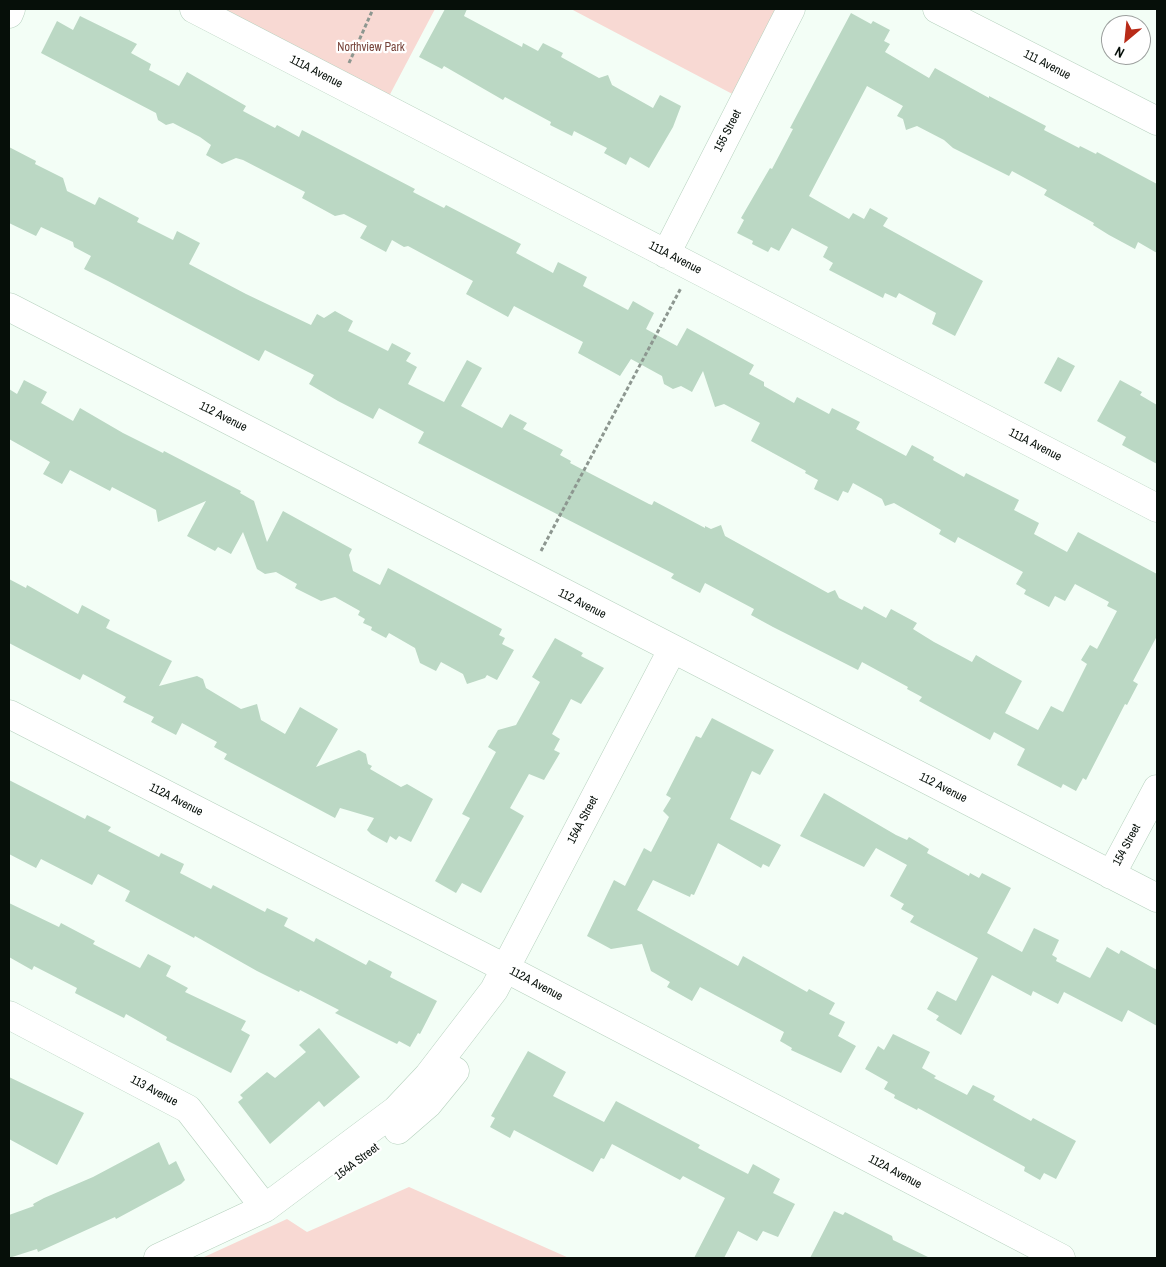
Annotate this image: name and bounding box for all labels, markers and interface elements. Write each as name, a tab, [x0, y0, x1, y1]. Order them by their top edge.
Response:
north arrow	[1101, 15, 1151, 65]
park label: Northview Park	[337, 41, 405, 55]
text: N	[1112, 42, 1127, 62]
street label: 111 Avenue	[1021, 47, 1073, 83]
street label: 111A Avenue	[287, 53, 345, 91]
street label: 155 Street	[711, 108, 745, 154]
street label: 111A Avenue	[646, 239, 704, 277]
street label: 112 Avenue	[197, 399, 249, 435]
street label: 111A Avenue	[1006, 426, 1064, 464]
street label: 112 Avenue	[556, 586, 608, 622]
street label: 112 Avenue	[917, 770, 969, 806]
street label: 112A Avenue	[147, 780, 205, 820]
street label: 154A Street	[564, 794, 602, 846]
street label: 154 Street	[1110, 822, 1144, 868]
street label: 112A Avenue	[507, 964, 565, 1004]
street label: 113 Avenue	[128, 1073, 180, 1109]
street label: 154A Street	[332, 1141, 382, 1183]
street label: 112A Avenue	[866, 1152, 924, 1192]

